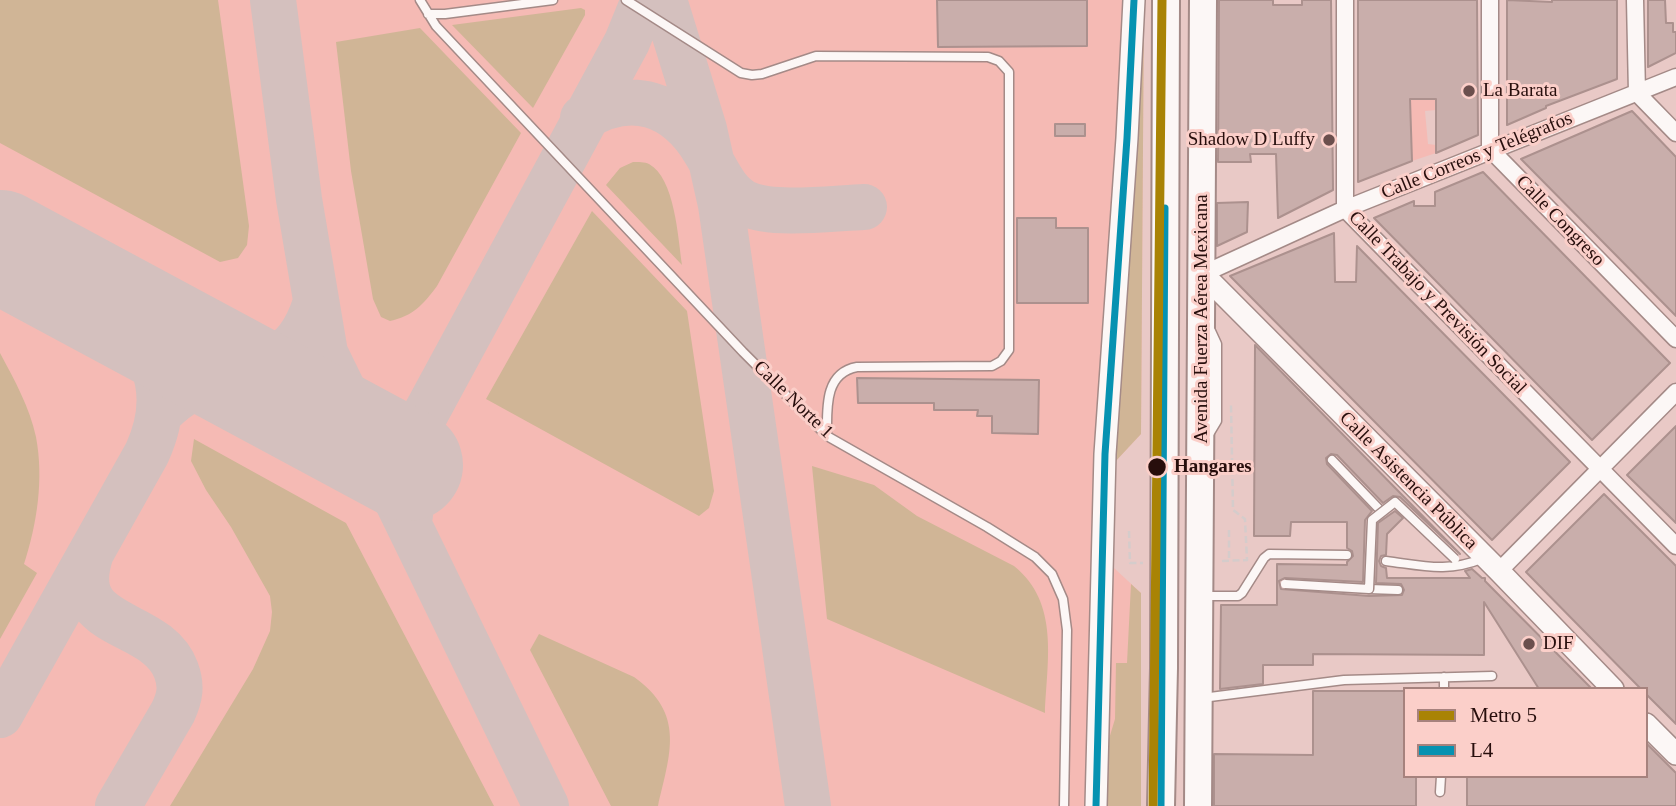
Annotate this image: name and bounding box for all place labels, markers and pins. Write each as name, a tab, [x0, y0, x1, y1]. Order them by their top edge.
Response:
place label: La Barata	[1483, 80, 1557, 102]
marker: La Barata	[1461, 83, 1477, 99]
place label: Shadow D Luffy	[1188, 129, 1315, 151]
marker: Shadow D Luffy	[1321, 132, 1337, 148]
marker: Hangares	[1146, 456, 1168, 478]
place label: Hangares	[1174, 456, 1252, 478]
place label: DIF	[1543, 633, 1574, 655]
marker: DIF	[1521, 636, 1537, 652]

